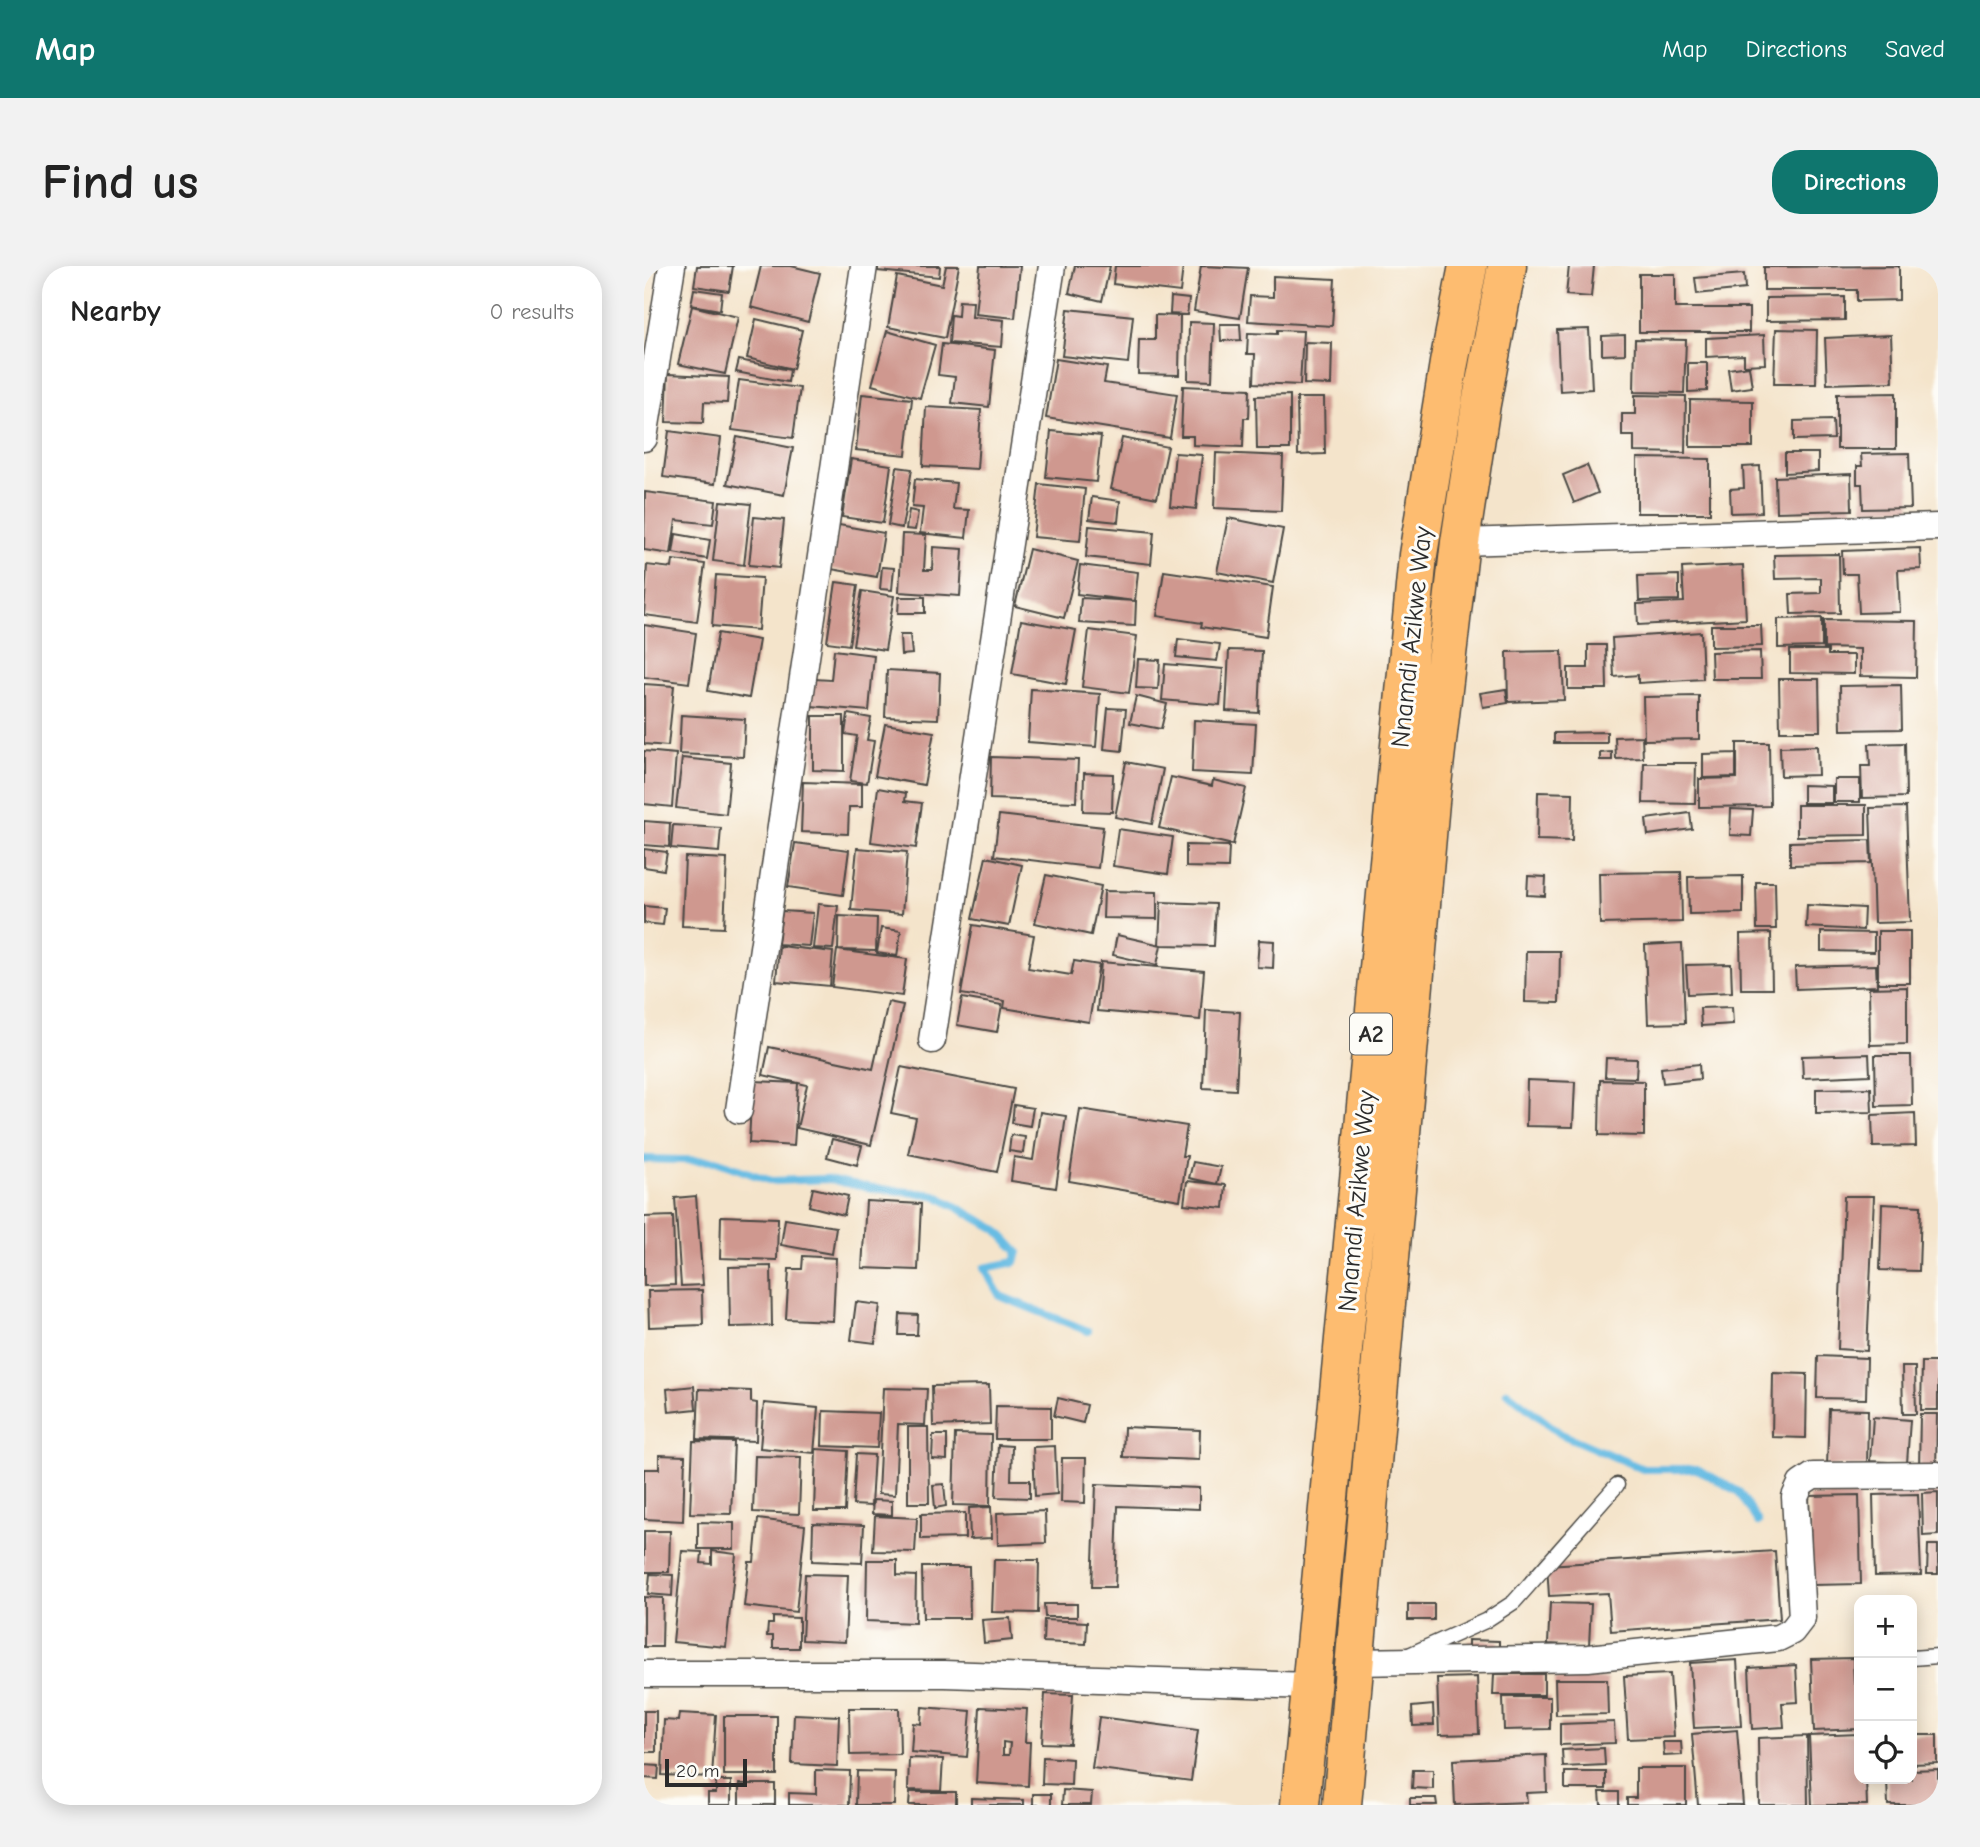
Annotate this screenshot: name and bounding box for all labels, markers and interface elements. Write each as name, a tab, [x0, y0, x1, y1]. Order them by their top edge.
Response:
text: Map	[35, 30, 96, 68]
text: Map	[1662, 35, 1708, 63]
text: Directions	[1746, 35, 1847, 63]
text: Saved	[1885, 35, 1945, 63]
button: Directions	[1772, 150, 1938, 214]
text: Find us	[42, 154, 198, 210]
text: Nearby	[70, 294, 161, 329]
text: 0 results	[490, 298, 574, 325]
street label: Nnamdi Azikwe Way	[1385, 525, 1439, 749]
road number: A2	[1350, 1014, 1392, 1054]
street label: Nnamdi Azikwe Way	[1332, 1089, 1382, 1313]
map controls	[1854, 1595, 1917, 1784]
button: +	[1854, 1595, 1917, 1658]
button: −	[1854, 1658, 1917, 1721]
button: locate	[1854, 1721, 1917, 1784]
scale bar	[665, 1756, 747, 1788]
text: 20 m	[676, 1760, 720, 1782]

